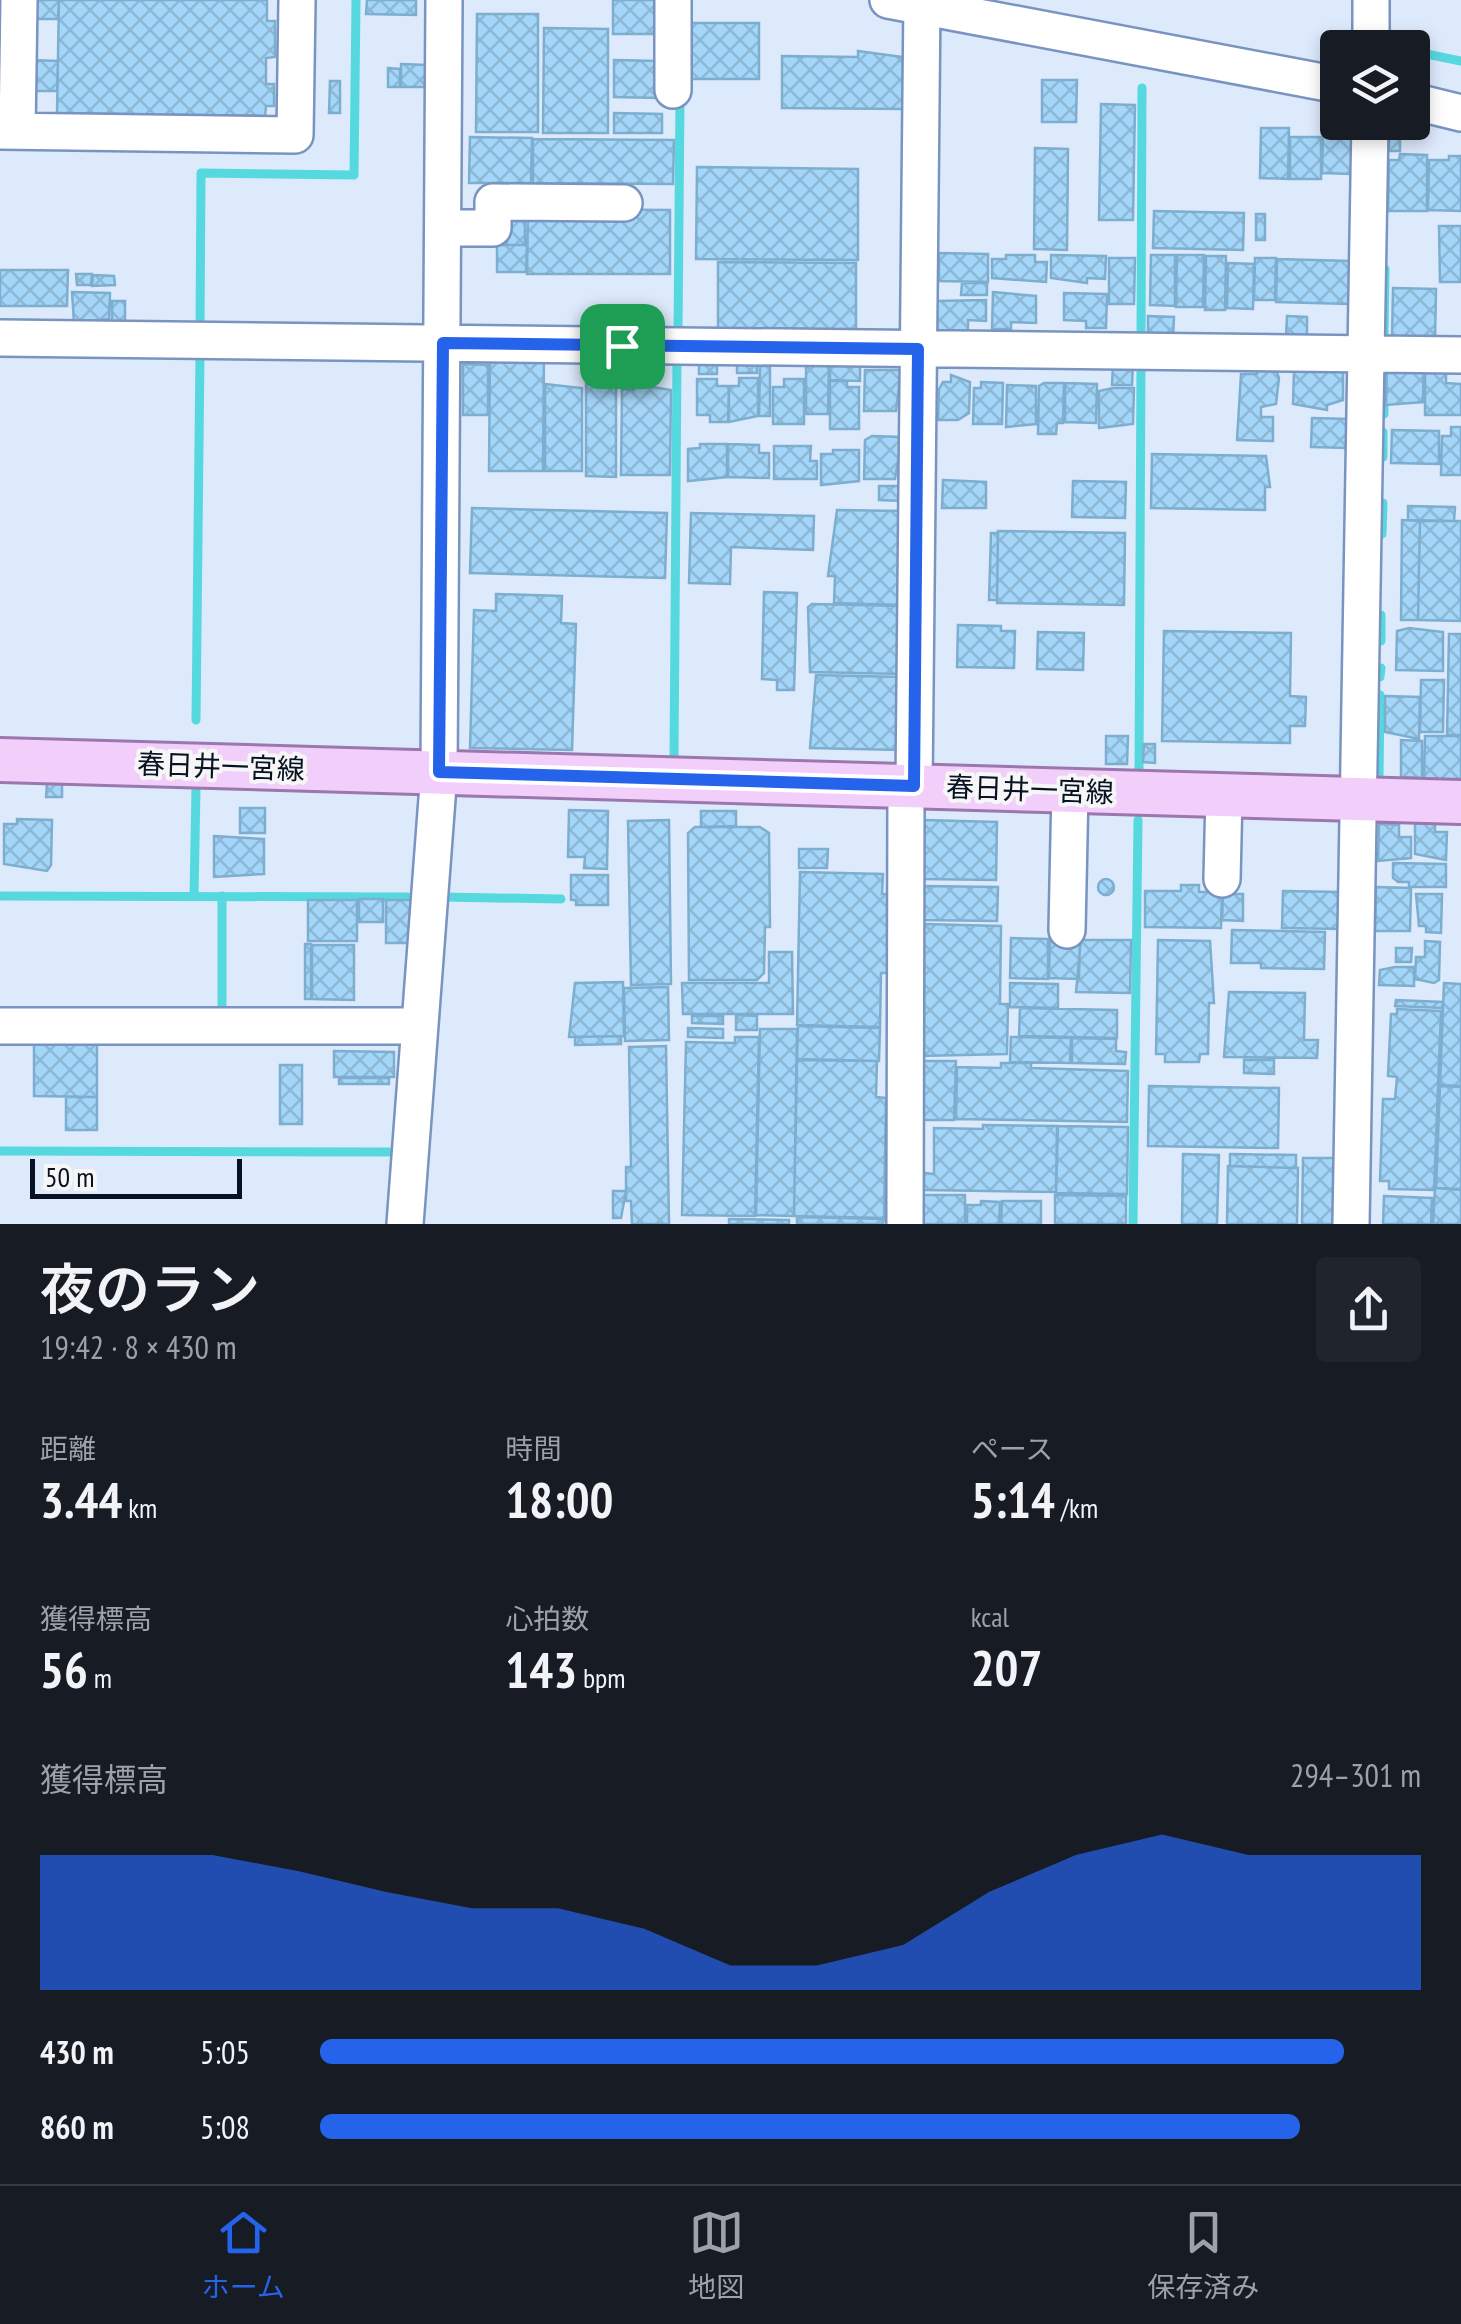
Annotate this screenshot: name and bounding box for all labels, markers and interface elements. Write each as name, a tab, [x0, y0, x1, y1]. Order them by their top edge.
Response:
map controls	[1320, 30, 1430, 140]
button: layers	[1320, 30, 1430, 140]
pin	[580, 304, 665, 389]
icon: arrive	[595, 319, 650, 374]
street label: 春日井一宮線	[136, 745, 306, 787]
street label: 春日井一宮線	[945, 768, 1115, 810]
scale bar	[30, 1154, 242, 1198]
text: 50 m	[45, 1158, 94, 1195]
text: 夜のラン	[40, 1253, 260, 1324]
button: share	[1316, 1257, 1421, 1362]
text: 19:42 · 8 × 430 m	[40, 1326, 237, 1368]
text: 距離	[40, 1430, 96, 1467]
text: 時間	[505, 1430, 561, 1467]
text: ペース	[971, 1430, 1053, 1467]
text: 3.44	[40, 1467, 122, 1532]
text: 18:00	[505, 1467, 613, 1532]
text: 5:14	[971, 1467, 1055, 1532]
text: km	[122, 1489, 157, 1526]
text: /km	[1055, 1489, 1098, 1526]
text: kcal	[971, 1598, 1009, 1635]
text: 獲得標高	[40, 1600, 152, 1637]
text: 心拍数	[505, 1600, 589, 1637]
text: 207	[971, 1635, 1042, 1700]
text: 56	[40, 1637, 88, 1702]
text: 143	[505, 1637, 577, 1702]
text: m	[88, 1659, 112, 1696]
text: bpm	[577, 1659, 626, 1696]
text: 294–301 m	[1290, 1754, 1421, 1796]
text: 獲得標高	[40, 1758, 168, 1800]
text: 430 m	[40, 2031, 114, 2073]
text: 5:05	[200, 2031, 250, 2073]
text: 860 m	[40, 2106, 114, 2148]
text: 5:08	[200, 2106, 250, 2148]
tab: ホーム	[202, 2205, 285, 2305]
tab: 地図	[688, 2205, 744, 2305]
tab: 保存済み	[1147, 2205, 1259, 2305]

